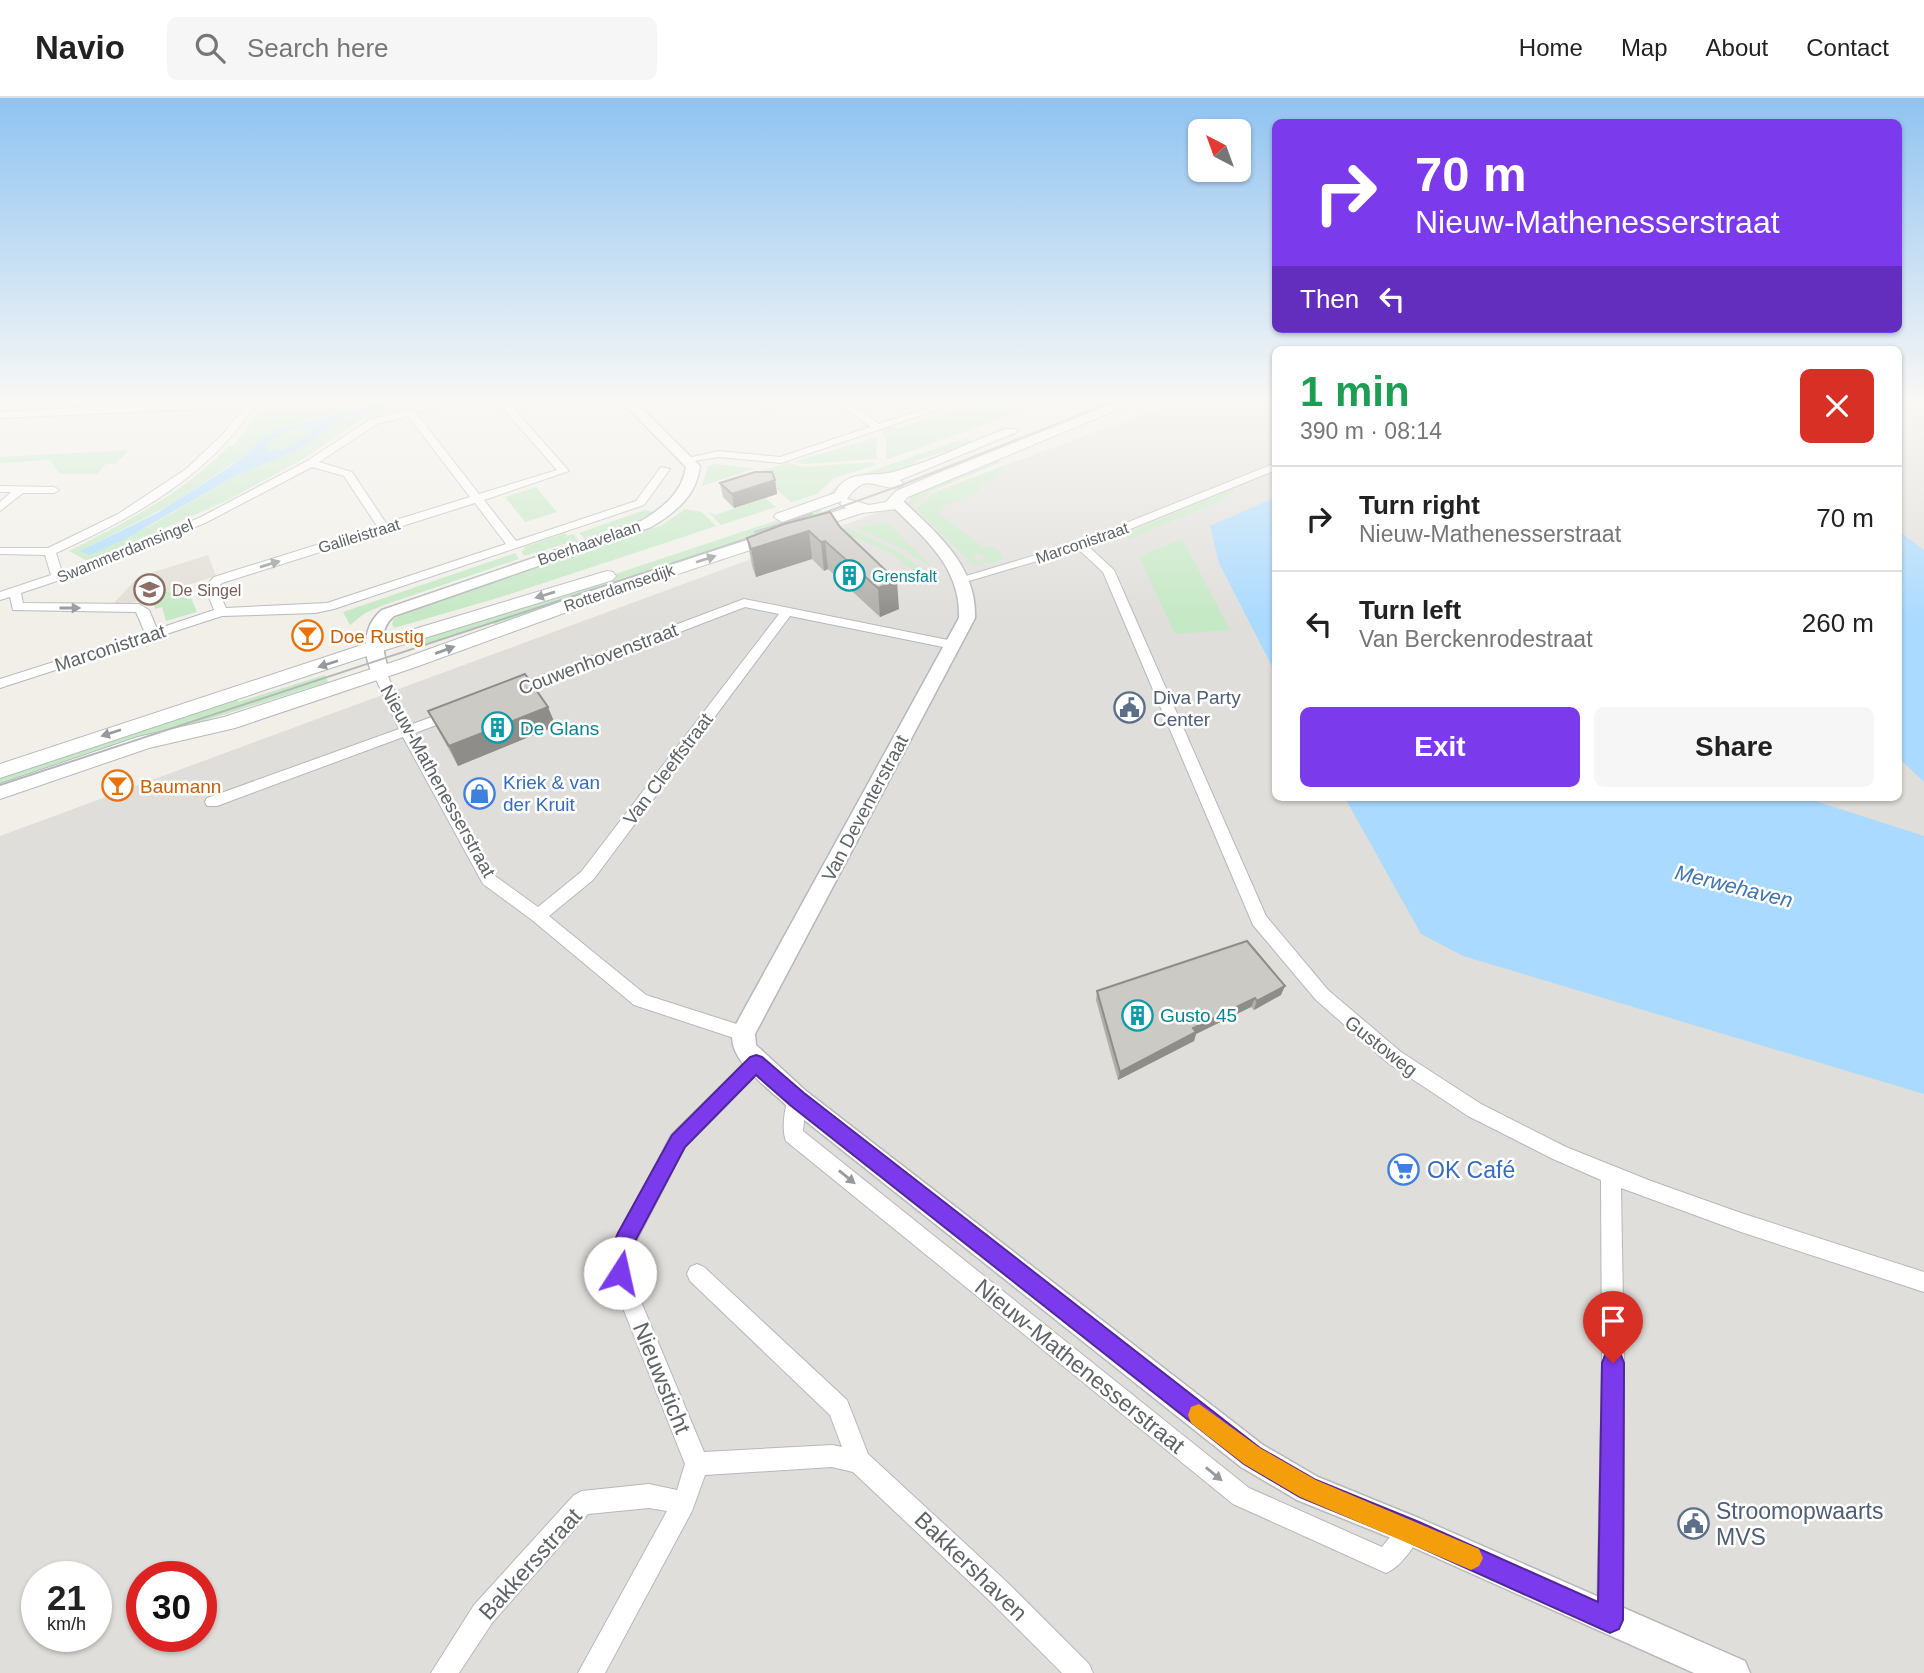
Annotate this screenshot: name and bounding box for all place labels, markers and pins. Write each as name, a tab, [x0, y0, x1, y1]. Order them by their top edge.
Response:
building icon: Grensfalt	[832, 559, 866, 593]
place label: Grensfalt	[872, 568, 937, 585]
school or university icon: De Singel	[132, 573, 166, 607]
place label: De Singel	[172, 582, 241, 599]
bar icon: Doe Rustig	[290, 619, 324, 653]
place label: Doe Rustig	[330, 626, 424, 647]
place label: Diva Party Center	[1153, 687, 1241, 730]
public building icon: Diva Party Center	[1113, 691, 1147, 725]
building icon: De Glans	[480, 711, 514, 745]
place label: De Glans	[520, 718, 599, 739]
bar icon: Baumann	[100, 769, 134, 803]
place label: Kriek & van der Kruit	[503, 772, 600, 815]
place label: Baumann	[140, 776, 221, 797]
shop icon: Kriek & van der Kruit	[463, 776, 497, 810]
building icon: Gusto 45	[1120, 998, 1154, 1032]
place label: Gusto 45	[1160, 1005, 1237, 1026]
supermarket icon: OK Café	[1387, 1153, 1421, 1187]
place label: OK Café	[1427, 1157, 1515, 1183]
pin	[1583, 1291, 1643, 1363]
place label: Stroomopwaarts MVS	[1716, 1498, 1883, 1550]
public building icon: Stroomopwaarts MVS	[1676, 1507, 1710, 1541]

